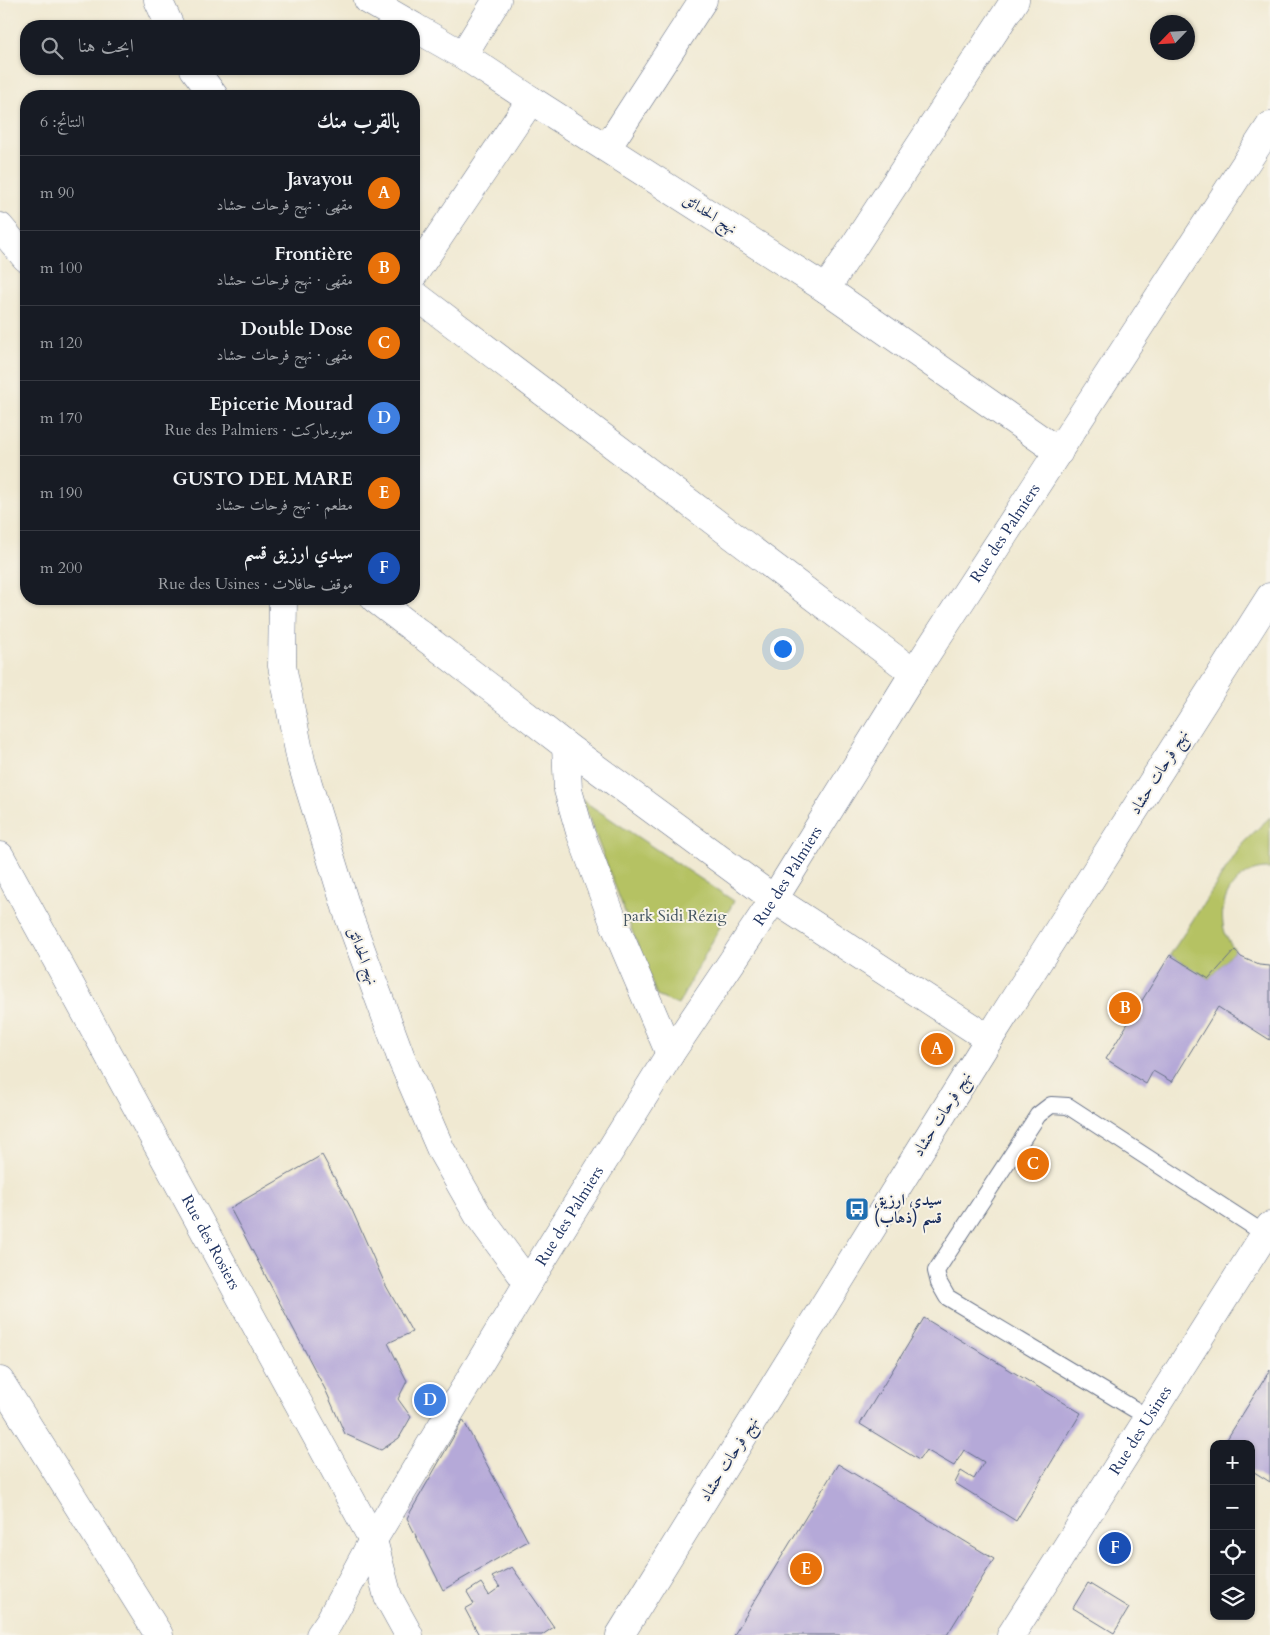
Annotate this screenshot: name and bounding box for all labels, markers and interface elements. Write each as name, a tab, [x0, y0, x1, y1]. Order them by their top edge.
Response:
north arrow	[1150, 15, 1195, 60]
search box	[20, 20, 420, 75]
text: ابحث هنا	[78, 33, 134, 59]
icon: search	[38, 34, 66, 62]
text: بالقرب منك	[317, 107, 400, 136]
text: النتائج: 6	[40, 111, 85, 133]
text: Javayou	[287, 166, 353, 192]
text: 90 m	[40, 182, 74, 204]
text: A	[378, 182, 390, 204]
street label: نهج الحدائق	[677, 188, 741, 242]
text: مقهى · نهج فرحات حشاد	[216, 194, 353, 216]
text: Frontière	[274, 241, 353, 267]
text: 100 m	[40, 257, 82, 279]
text: B	[378, 257, 390, 279]
text: مقهى · نهج فرحات حشاد	[216, 269, 353, 291]
text: Double Dose	[240, 316, 353, 342]
text: 120 m	[40, 332, 82, 354]
text: C	[378, 332, 390, 354]
text: مقهى · نهج فرحات حشاد	[216, 344, 353, 366]
text: Epicerie Mourad	[209, 391, 353, 417]
text: 170 m	[40, 407, 82, 429]
text: D	[377, 407, 391, 429]
text: سوبرماركت · Rue des Palmiers	[164, 419, 353, 441]
text: GUSTO DEL MARE	[172, 466, 353, 492]
street label: Rue des Palmiers	[965, 479, 1045, 587]
text: 190 m	[40, 482, 82, 504]
text: E	[379, 482, 389, 504]
text: مطعم · نهج فرحات حشاد	[215, 494, 353, 516]
text: سيدي ارزيق قسم	[244, 540, 353, 566]
text: 200 m	[40, 557, 82, 579]
text: F	[379, 557, 389, 579]
text: موقف حافلات · Rue des Usines	[158, 573, 353, 595]
your location	[770, 636, 796, 662]
street label: نهج فرحات حشاد	[1124, 725, 1196, 820]
street label: Rue des Palmiers	[748, 822, 827, 930]
park label: park Sidi Rézig	[624, 905, 726, 927]
street label: نهج الحدائق	[340, 924, 384, 989]
pin: B	[1109, 989, 1141, 1027]
pin: A	[921, 1030, 953, 1068]
street label: نهج فرحات حشاد	[907, 1067, 979, 1162]
pin: C	[1017, 1145, 1049, 1183]
street label: Rue des Palmiers	[530, 1162, 609, 1270]
place label: سيدي ارزيق قسم (ذهاب)	[874, 1189, 942, 1234]
street label: Rue des Rosiers	[176, 1191, 245, 1294]
bus stop icon: سيدي ارزيق قسم (ذهاب)	[844, 1196, 870, 1222]
pin: D	[414, 1381, 446, 1419]
street label: Rue des Usines	[1104, 1382, 1177, 1479]
street label: نهج فرحات حشاد	[694, 1412, 766, 1507]
map controls	[1210, 1440, 1255, 1620]
button: +	[1210, 1440, 1255, 1485]
button: −	[1210, 1485, 1255, 1530]
pin: F	[1099, 1529, 1131, 1567]
button: locate	[1210, 1530, 1255, 1575]
pin: E	[790, 1550, 822, 1588]
button: layers	[1210, 1575, 1255, 1620]

